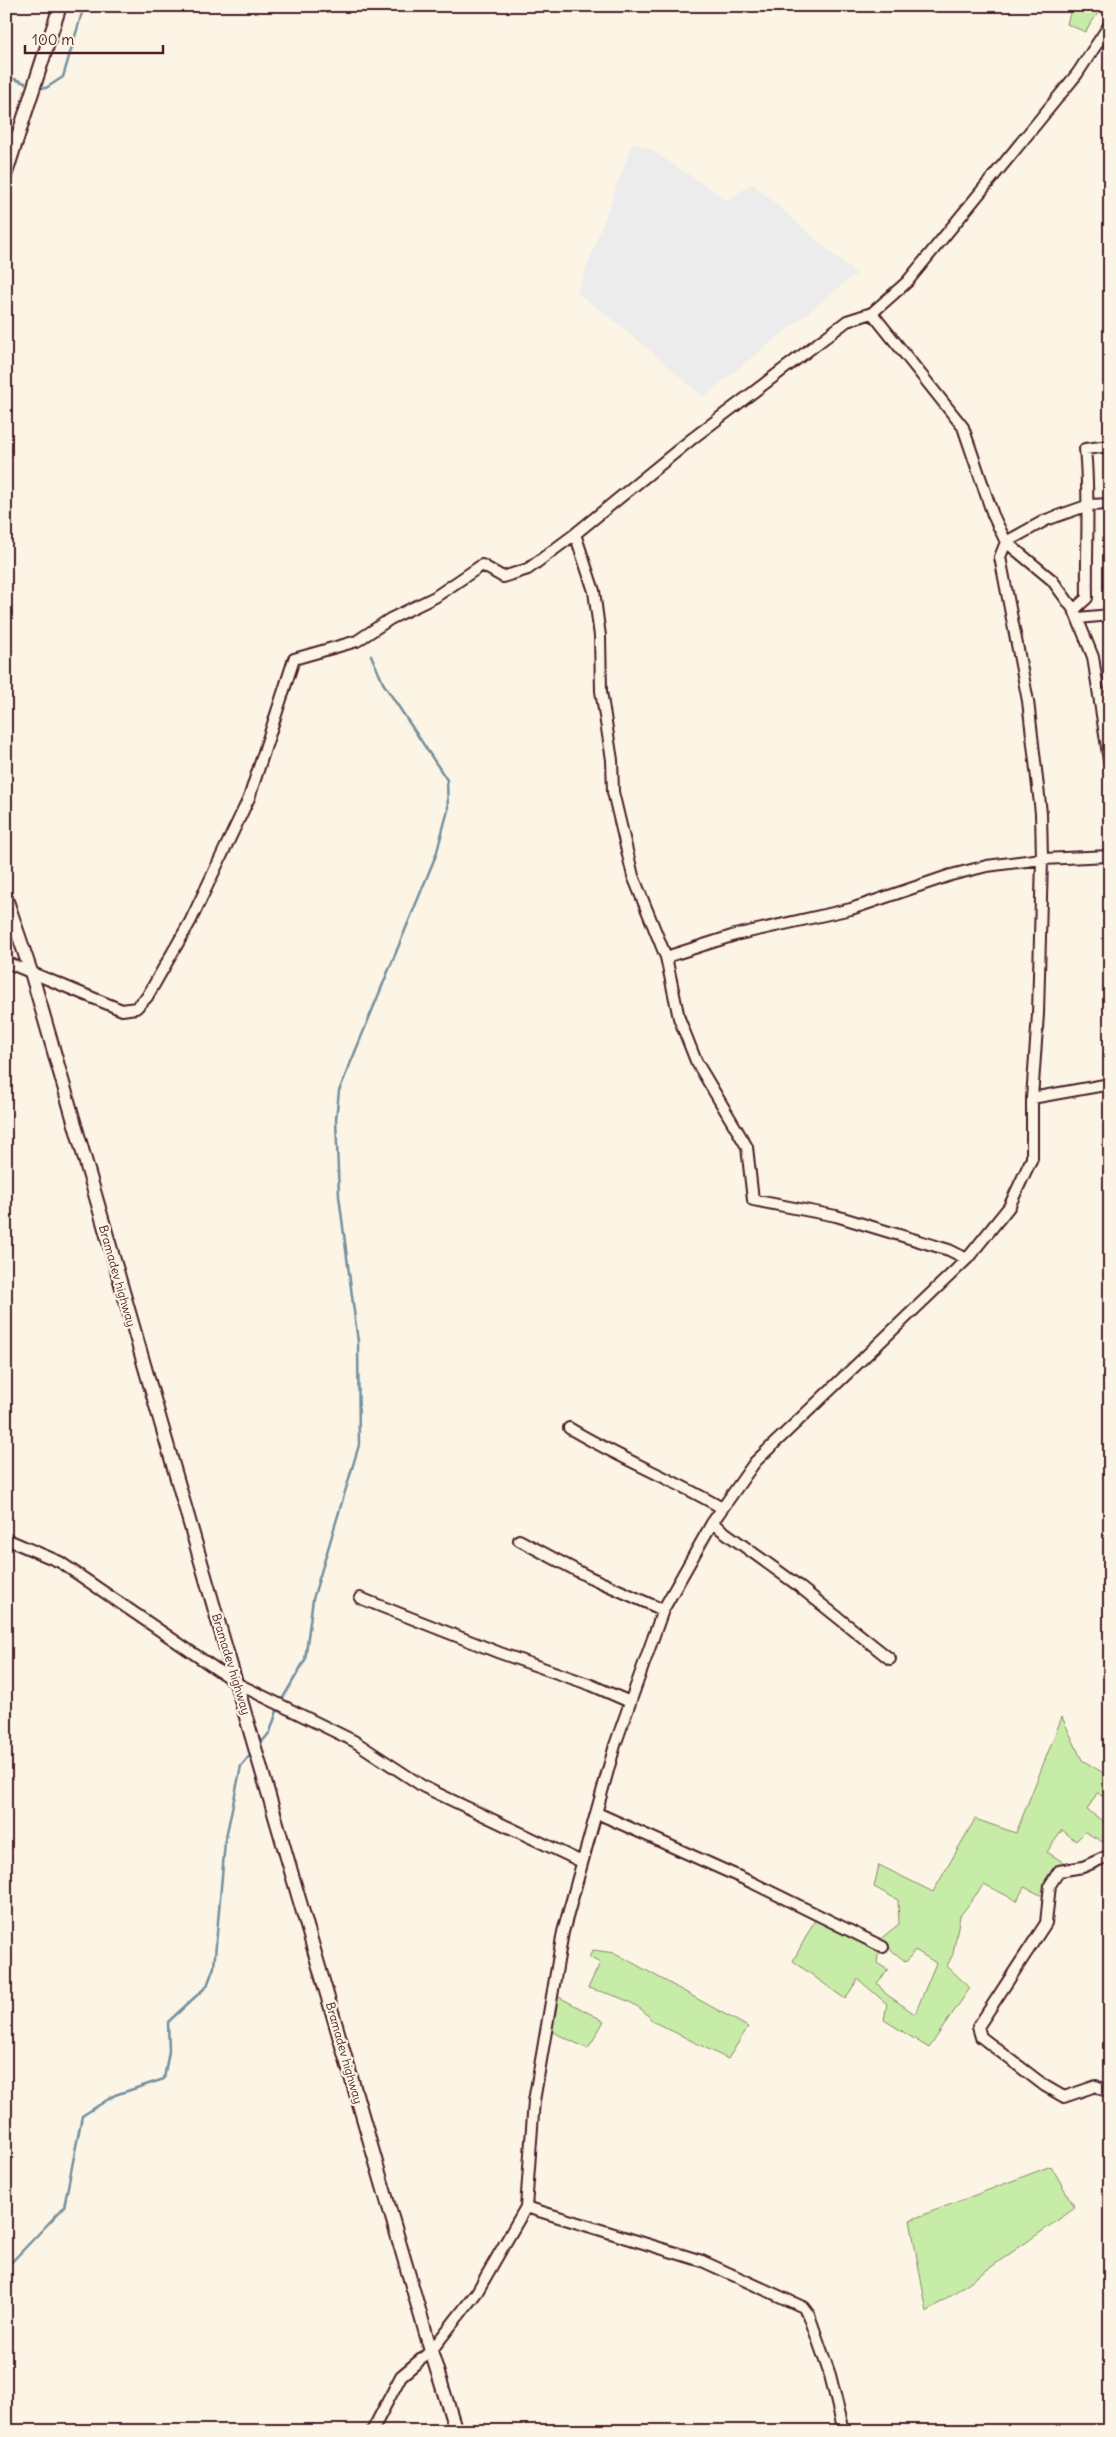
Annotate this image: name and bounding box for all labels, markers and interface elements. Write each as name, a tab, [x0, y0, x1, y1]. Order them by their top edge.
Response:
scale bar	[25, 22, 162, 54]
text: 100 m	[32, 30, 74, 49]
street label: Bramadev highway	[96, 1223, 139, 1328]
street label: Bramadev highway	[209, 1611, 254, 1716]
street label: Bramadev highway	[323, 2000, 366, 2105]

